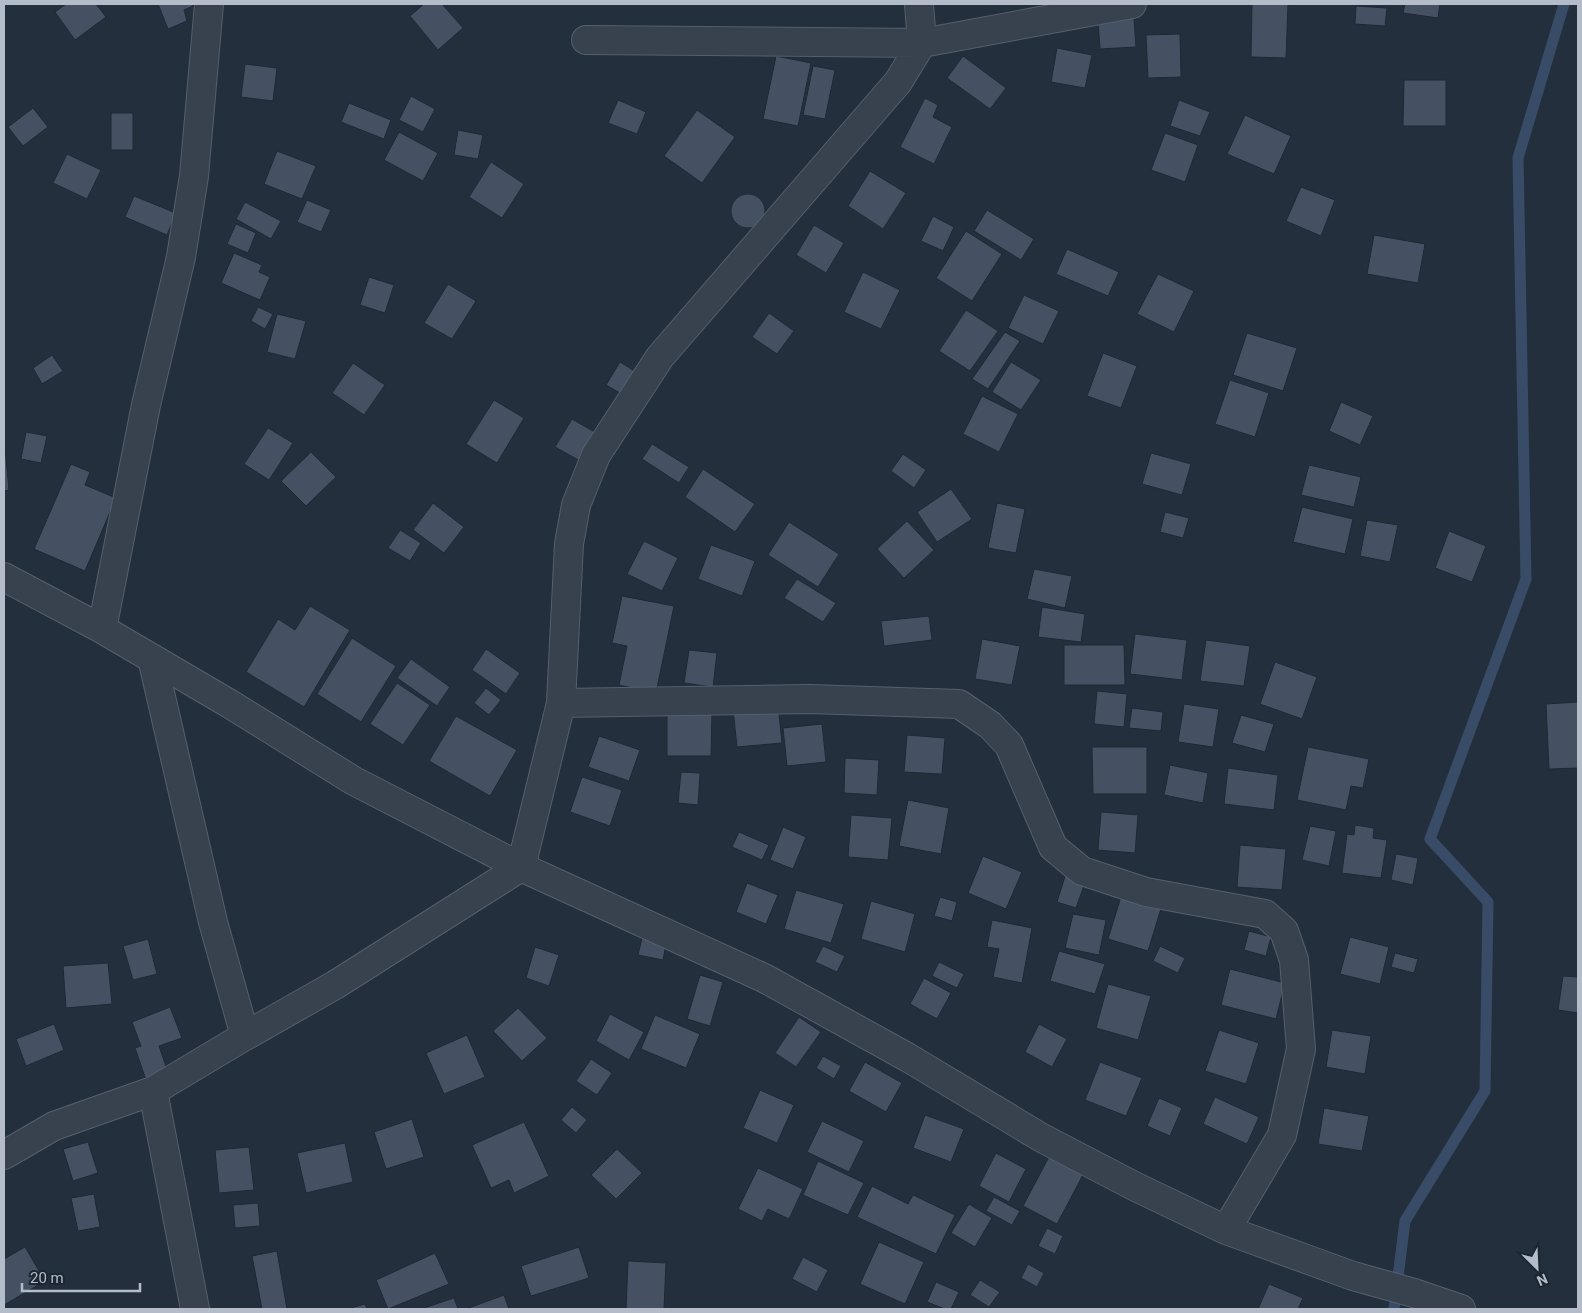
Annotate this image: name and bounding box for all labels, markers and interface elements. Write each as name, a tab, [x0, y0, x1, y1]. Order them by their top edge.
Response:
north arrow	[1512, 1243, 1562, 1293]
scale bar	[22, 1260, 140, 1292]
text: 20 m	[30, 1269, 64, 1287]
text: N	[1535, 1271, 1550, 1289]

